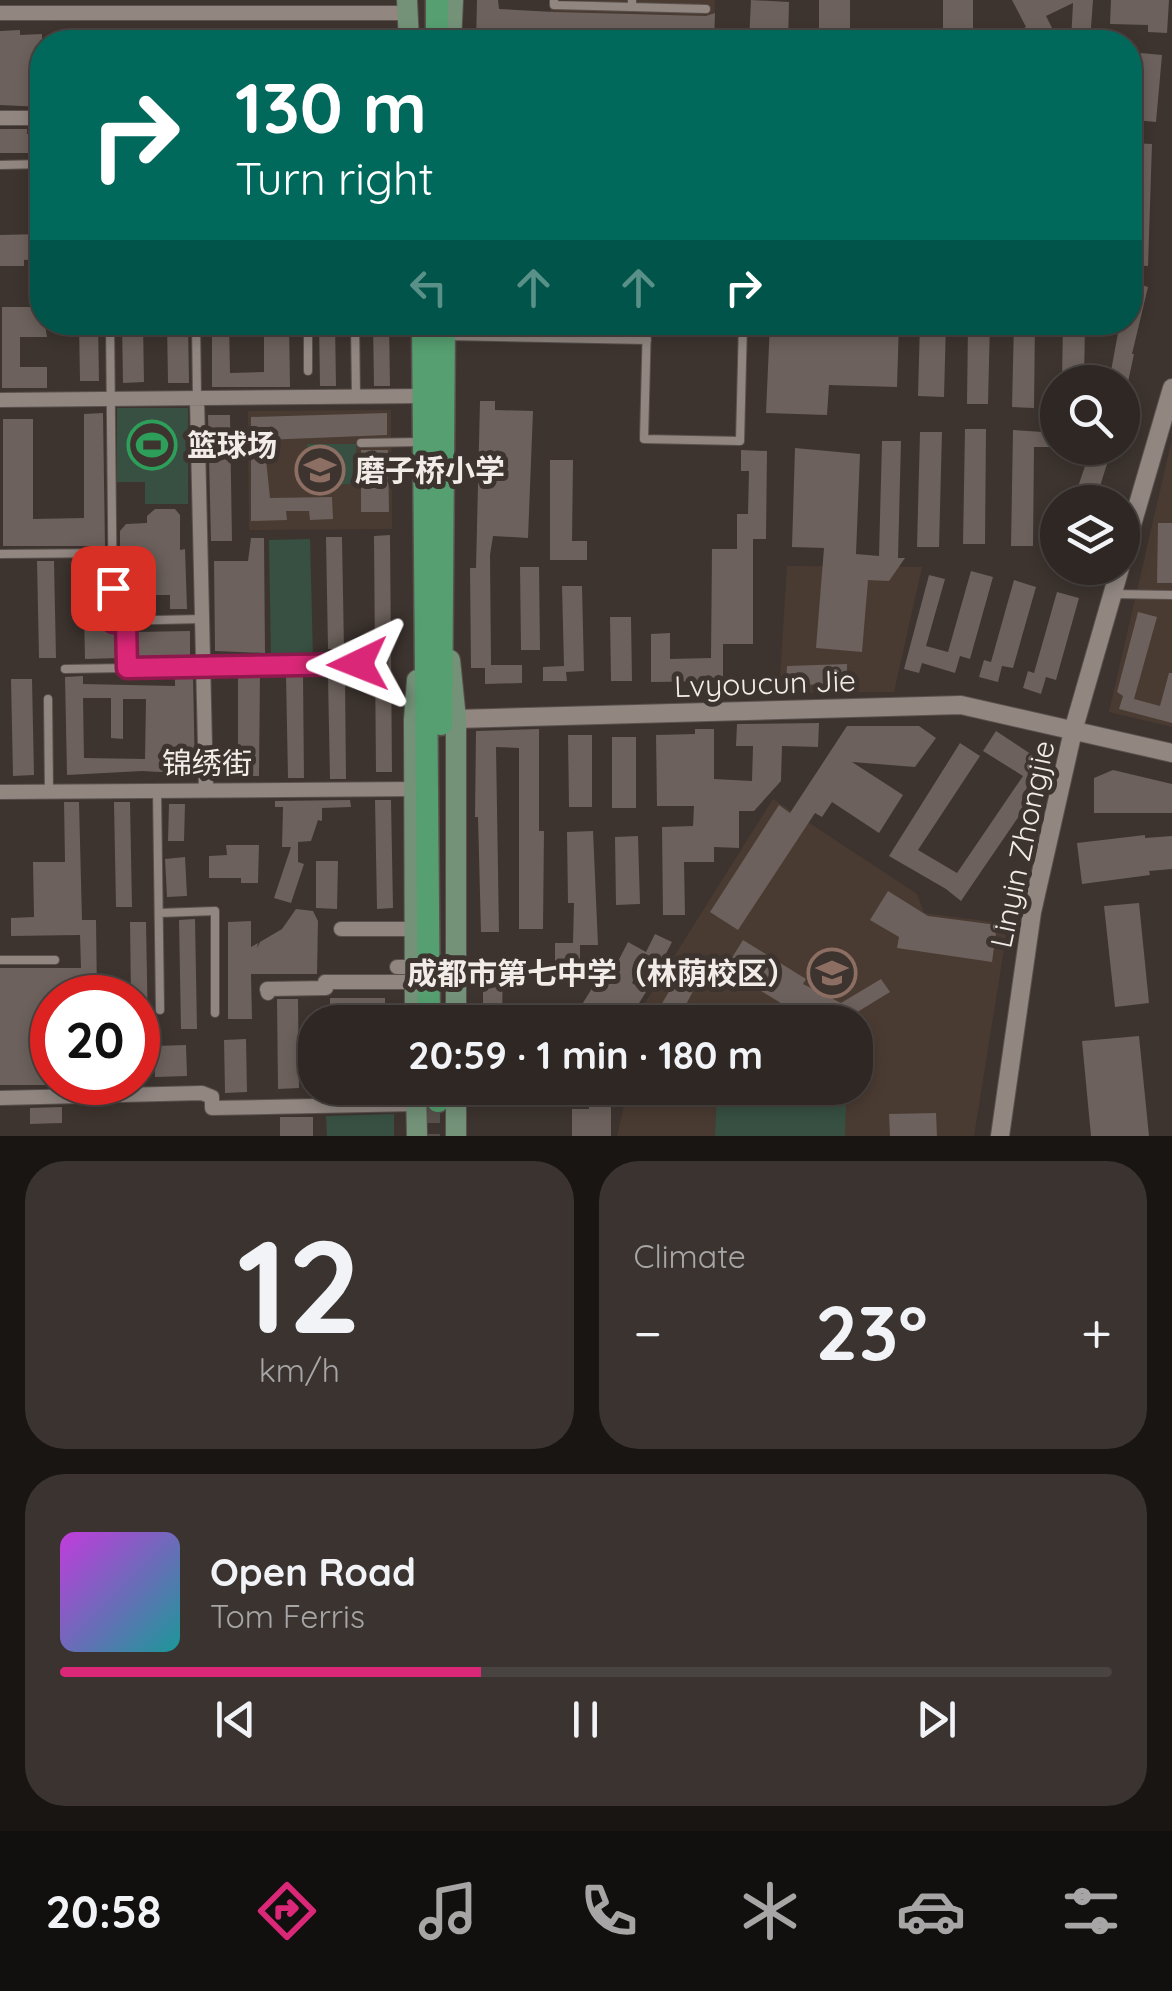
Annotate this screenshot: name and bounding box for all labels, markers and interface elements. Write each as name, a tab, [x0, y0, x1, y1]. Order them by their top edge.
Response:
text: 130 m	[235, 63, 427, 151]
icon: right	[70, 70, 200, 200]
text: Turn right	[235, 150, 434, 206]
icon: left	[401, 260, 456, 315]
icon: ahead	[506, 260, 561, 315]
icon: ahead	[611, 260, 666, 315]
icon: right	[716, 260, 771, 315]
map controls	[1040, 365, 1140, 585]
button: search	[1040, 365, 1140, 465]
sports icon: 篮球场	[126, 419, 178, 471]
place label: 篮球场	[187, 426, 277, 464]
school or university icon: 磨子桥小学	[294, 444, 346, 496]
place label: 磨子桥小学	[355, 451, 505, 489]
button: layers	[1040, 485, 1140, 585]
pin	[71, 546, 156, 631]
icon: arrive	[86, 561, 141, 616]
position arrow	[306, 612, 410, 716]
street label: Lvyoucun Jie	[673, 661, 857, 705]
street label: Linyin Zhongjie	[981, 737, 1063, 951]
street label: 锦绣街	[162, 744, 252, 782]
school or university icon: 成都市第七中学（林荫校区）	[806, 947, 858, 999]
place label: 成都市第七中学（林荫校区）	[407, 954, 797, 992]
speed limit sign: 20	[30, 975, 160, 1105]
text: 20:59 · 1 min · 180 m	[408, 1031, 763, 1079]
text: 12	[237, 1203, 362, 1366]
text: Climate	[634, 1236, 746, 1276]
text: 23°	[815, 1285, 928, 1379]
text: −	[634, 1298, 662, 1367]
text: +	[1081, 1298, 1112, 1367]
text: km/h	[259, 1350, 340, 1390]
text: Open Road	[210, 1548, 416, 1596]
text: Tom Ferris	[210, 1596, 365, 1636]
icon: previous	[208, 1692, 263, 1747]
icon: pause	[558, 1692, 613, 1747]
icon: next	[909, 1692, 964, 1747]
icon: directions	[252, 1876, 322, 1946]
icon: music	[413, 1876, 483, 1946]
icon: phone	[574, 1876, 644, 1946]
icon: climate	[735, 1876, 805, 1946]
icon: car	[896, 1876, 966, 1946]
icon: filters	[1056, 1876, 1126, 1946]
text: 20:58	[45, 1883, 162, 1939]

